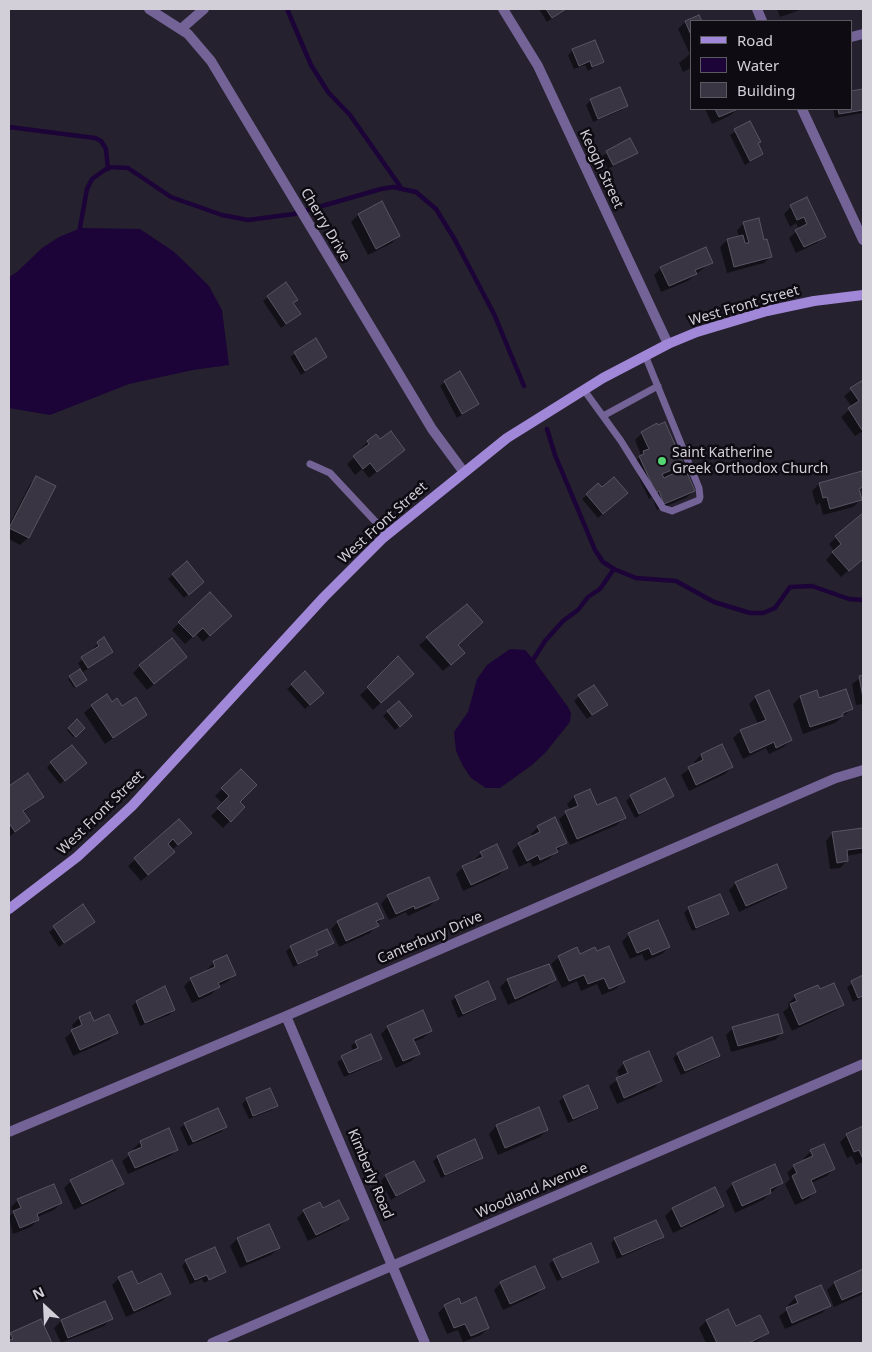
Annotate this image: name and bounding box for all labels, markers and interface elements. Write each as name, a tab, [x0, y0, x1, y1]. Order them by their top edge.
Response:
legend	[690, 20, 852, 110]
text: Road	[737, 30, 773, 50]
text: Water	[737, 55, 779, 75]
text: Building	[737, 80, 795, 100]
street label: Keogh Street	[575, 127, 627, 211]
street label: Cherry Drive	[297, 185, 353, 265]
street label: West Front Street	[687, 282, 801, 330]
place label: Saint Katherine Greek Orthodox Church	[672, 445, 828, 478]
marker: Saint Katherine Greek Orthodox Church	[656, 455, 668, 467]
street label: West Front Street	[335, 479, 431, 567]
street label: West Front Street	[54, 767, 148, 859]
street label: Canterbury Drive	[375, 908, 485, 968]
street label: Kimberly Road	[344, 1127, 396, 1221]
street label: Woodland Avenue	[474, 1160, 590, 1222]
north arrow	[20, 1282, 70, 1332]
text: N	[29, 1282, 48, 1304]

